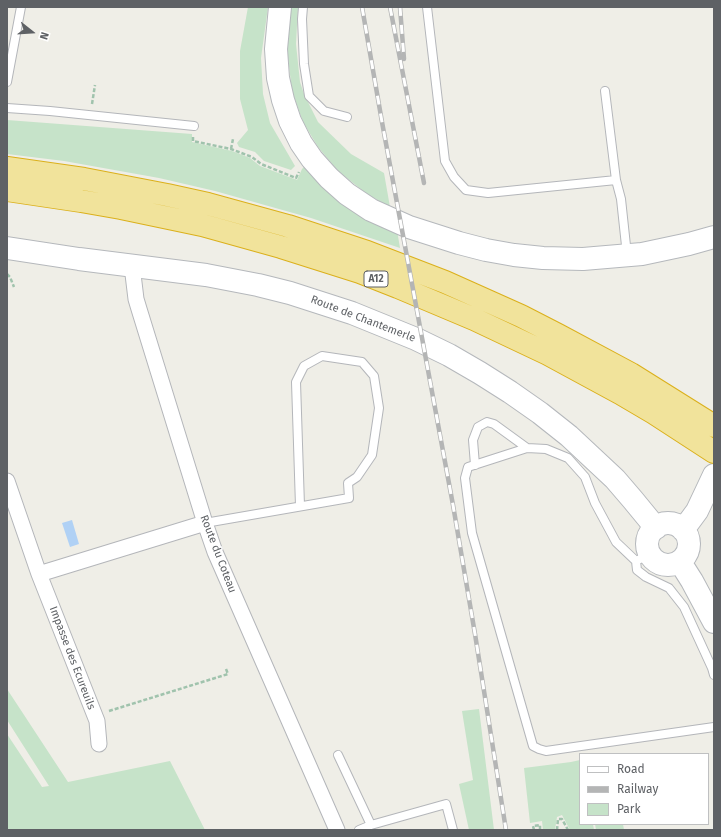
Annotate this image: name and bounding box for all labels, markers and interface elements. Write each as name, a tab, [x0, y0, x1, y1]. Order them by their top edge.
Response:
north arrow	[12, 12, 52, 52]
text: N	[37, 30, 51, 41]
road number: A12	[364, 271, 388, 287]
street label: Route de Chantemerle	[309, 293, 417, 345]
street label: Route du Coteau	[197, 513, 239, 595]
street label: Impasse des Ecureuils	[46, 604, 98, 712]
legend	[579, 753, 709, 825]
text: Road	[617, 762, 645, 776]
text: Railway	[617, 782, 658, 796]
text: Park	[617, 802, 641, 816]

